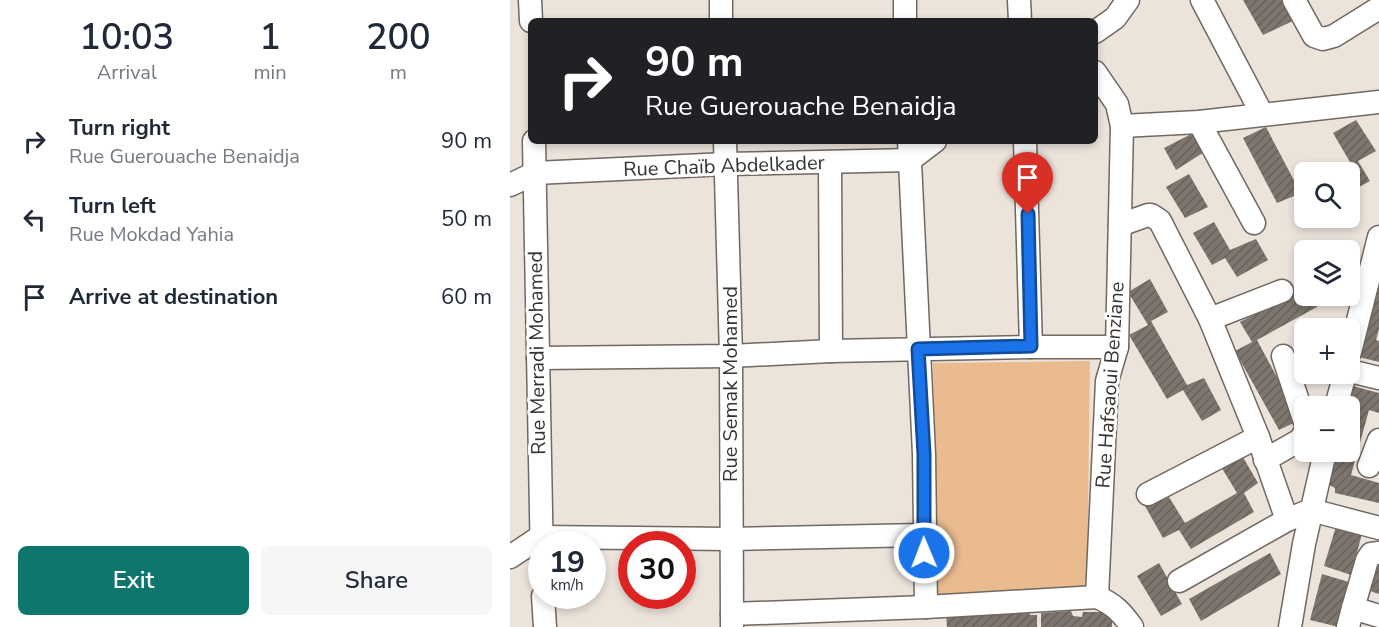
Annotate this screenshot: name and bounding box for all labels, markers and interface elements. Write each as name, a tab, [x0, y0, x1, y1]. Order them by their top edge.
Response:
text: 10:03	[79, 13, 174, 62]
text: 1	[259, 13, 281, 62]
text: 200	[366, 13, 431, 62]
text: 90 m	[645, 34, 744, 91]
icon: right	[546, 42, 624, 120]
text: Arrival	[97, 59, 157, 86]
text: min	[254, 59, 287, 86]
text: m	[390, 59, 407, 86]
text: Rue Guerouache Benaidja	[645, 88, 957, 125]
text: Turn right	[69, 113, 170, 143]
icon: right	[18, 125, 51, 158]
text: 90 m	[441, 126, 492, 156]
text: Rue Guerouache Benaidja	[69, 143, 300, 170]
street label: Rue Chaïb Abdelkader	[623, 149, 825, 183]
pin	[1002, 152, 1053, 214]
icon: arrive	[1011, 161, 1044, 194]
map controls	[1294, 162, 1360, 462]
button: search	[1294, 162, 1360, 228]
text: Turn left	[69, 191, 156, 221]
icon: left	[18, 203, 51, 236]
text: 50 m	[441, 204, 492, 234]
text: Rue Mokdad Yahia	[69, 221, 234, 248]
button: layers	[1294, 240, 1360, 306]
street label: Rue Merradi Mohamed	[522, 251, 552, 455]
icon: arrive	[18, 281, 51, 314]
street label: Rue Hafsaoui Benziane	[1089, 281, 1131, 489]
text: Arrive at destination	[69, 282, 278, 312]
text: 60 m	[441, 282, 492, 312]
street label: Rue Semak Mohamed	[717, 286, 744, 482]
button: +	[1294, 318, 1360, 384]
button: −	[1294, 396, 1360, 462]
position arrow	[892, 521, 956, 585]
speed limit sign: 30	[618, 531, 696, 609]
text: 19	[549, 542, 585, 583]
button: Exit	[18, 546, 249, 615]
button: Share	[261, 546, 492, 615]
text: km/h	[550, 575, 584, 595]

